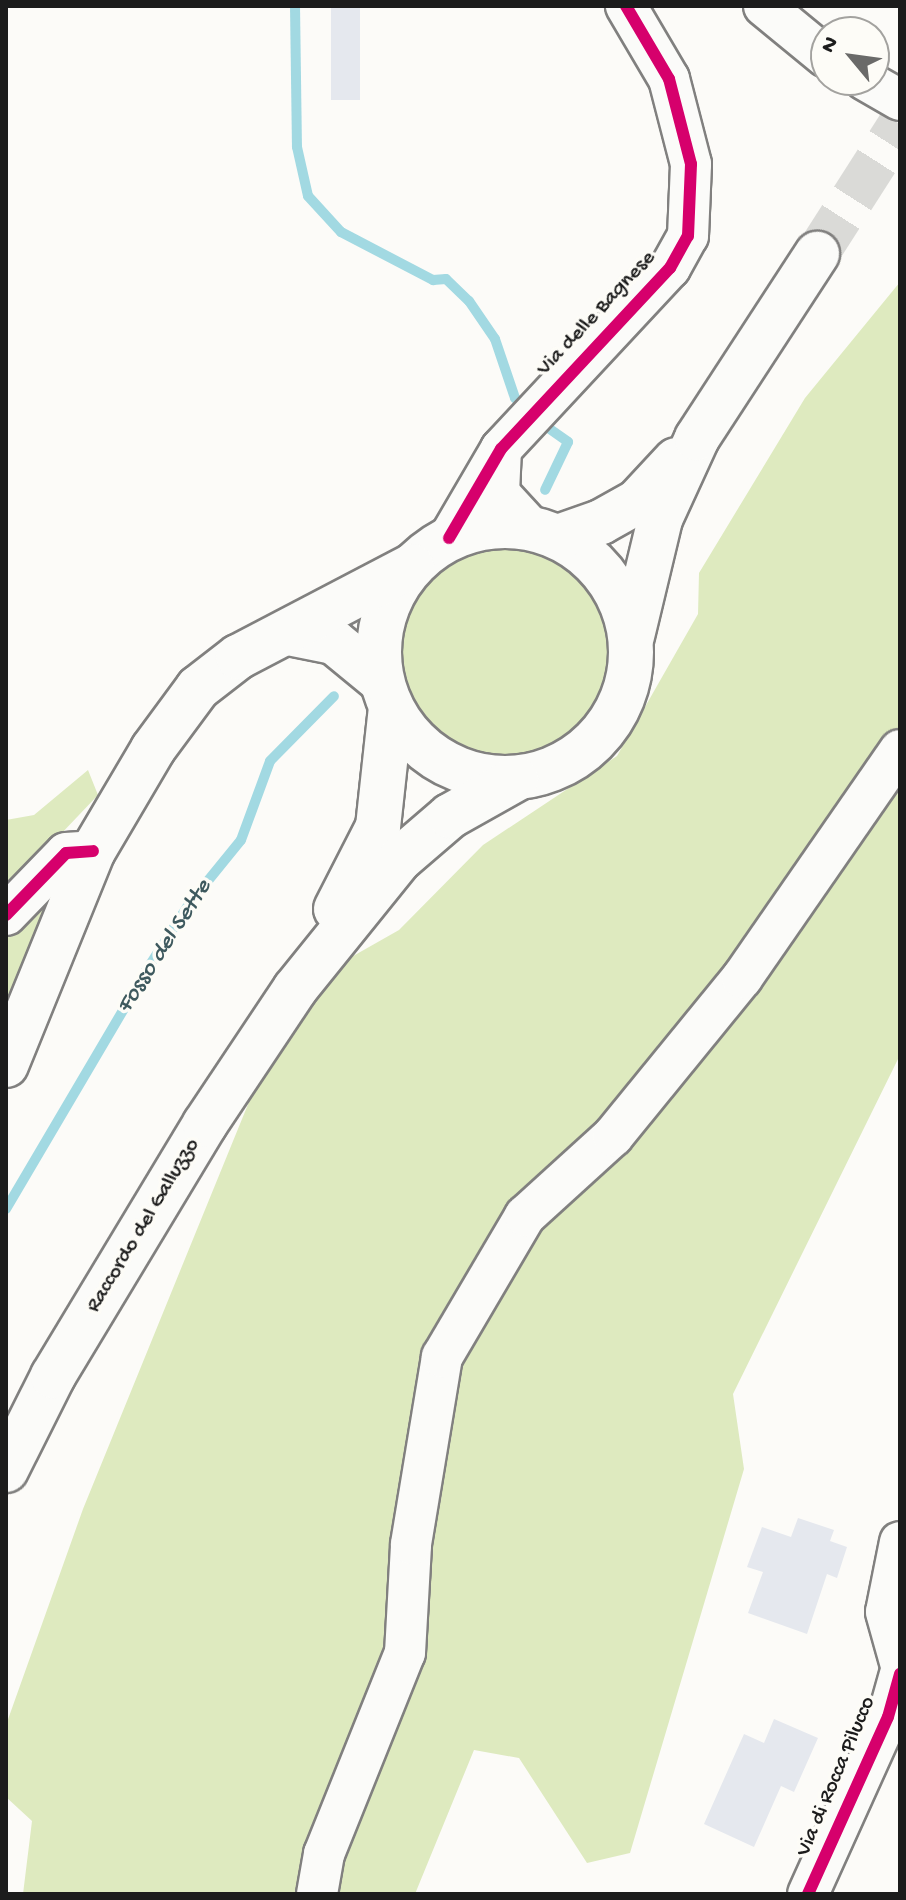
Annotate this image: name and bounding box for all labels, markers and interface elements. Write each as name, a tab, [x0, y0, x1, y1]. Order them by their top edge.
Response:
north arrow	[810, 16, 890, 96]
text: N	[816, 33, 846, 58]
street label: Via delle Bagnese	[532, 246, 662, 382]
water label: Fosso del Sette	[111, 875, 219, 1019]
street label: Raccordo del Galluzzo	[82, 1134, 206, 1318]
street label: Via di Rocca Pilucco	[791, 1693, 883, 1861]

